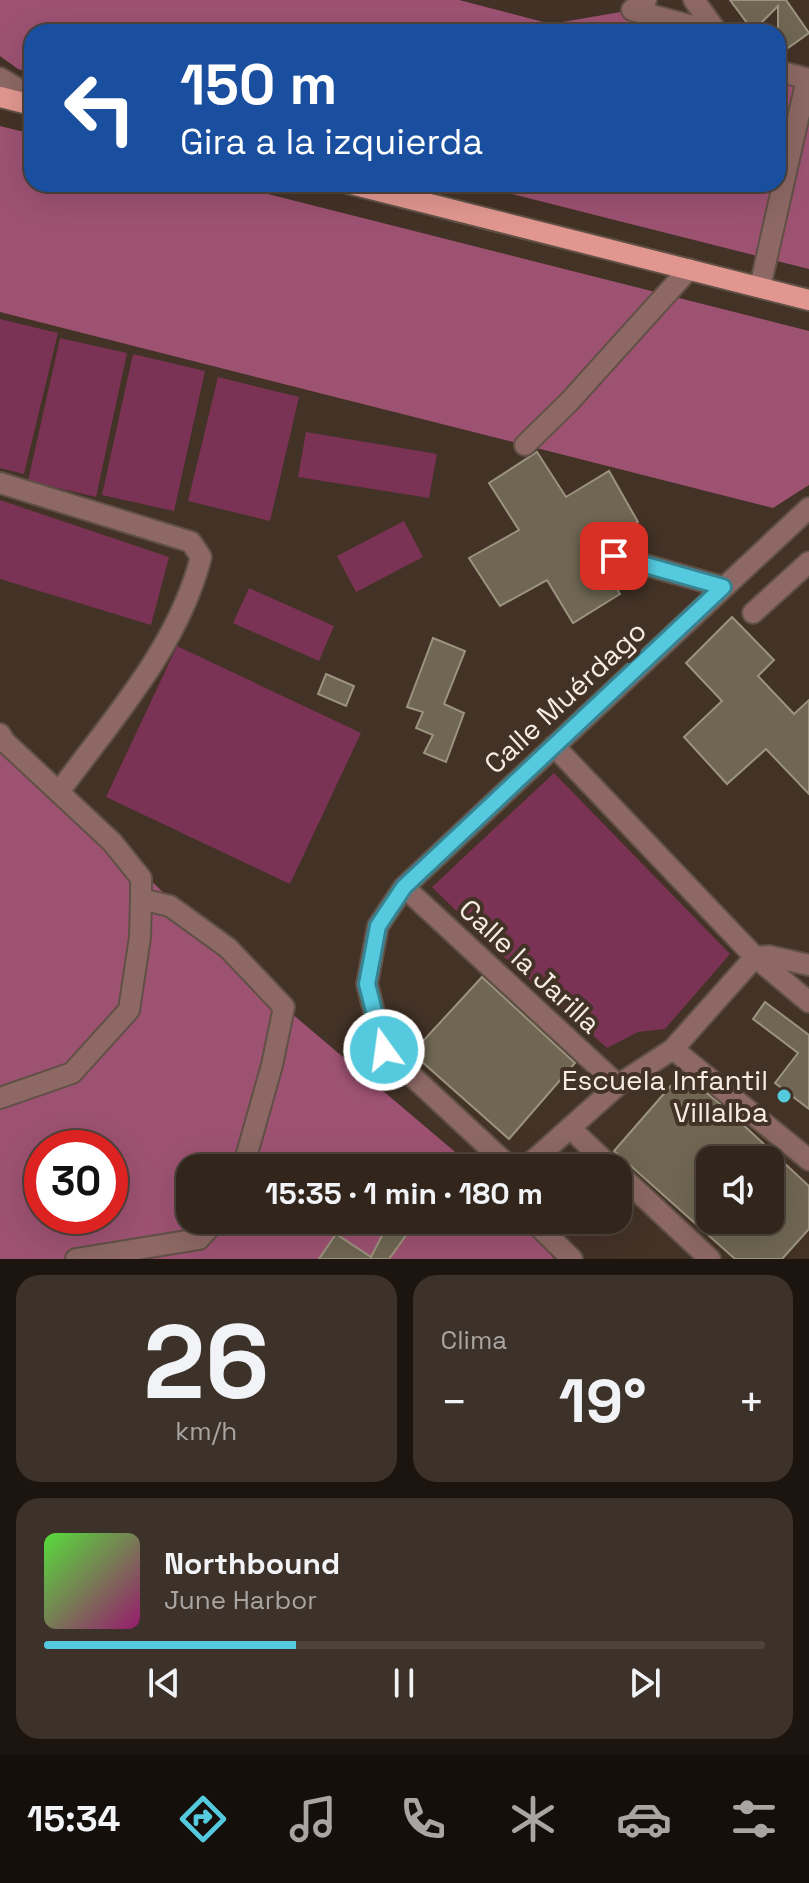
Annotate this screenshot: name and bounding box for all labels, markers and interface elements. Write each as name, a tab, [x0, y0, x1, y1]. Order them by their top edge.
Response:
text: 150 m	[180, 49, 337, 120]
icon: left	[48, 56, 152, 160]
text: Gira a la izquierda	[180, 119, 483, 165]
pin	[580, 522, 648, 590]
icon: arrive	[592, 534, 636, 578]
street label: Calle Muérdago	[476, 613, 654, 781]
street label: Calle la Jarilla	[452, 891, 608, 1041]
position arrow	[342, 1008, 426, 1092]
place label: Escuela Infantil Villalba	[562, 1062, 768, 1130]
marker: Escuela Infantil Villalba	[775, 1087, 793, 1105]
speed limit sign: 30	[24, 1130, 128, 1234]
map controls	[696, 1146, 784, 1234]
button: sound	[696, 1146, 784, 1234]
text: 15:35 · 1 min · 180 m	[265, 1174, 543, 1213]
text: 26	[143, 1296, 269, 1428]
text: Clima	[441, 1323, 507, 1357]
text: 19°	[559, 1363, 647, 1440]
text: −	[441, 1374, 468, 1430]
text: +	[738, 1374, 765, 1430]
text: km/h	[175, 1414, 237, 1448]
text: Northbound	[164, 1544, 340, 1583]
text: June Harbor	[164, 1583, 317, 1617]
icon: previous	[142, 1661, 186, 1705]
icon: pause	[382, 1661, 426, 1705]
icon: next	[623, 1661, 667, 1705]
icon: directions	[175, 1791, 231, 1847]
icon: music	[285, 1791, 341, 1847]
icon: phone	[395, 1791, 451, 1847]
icon: climate	[505, 1791, 561, 1847]
icon: car	[616, 1791, 672, 1847]
icon: filters	[726, 1791, 782, 1847]
text: 15:34	[27, 1796, 121, 1842]

